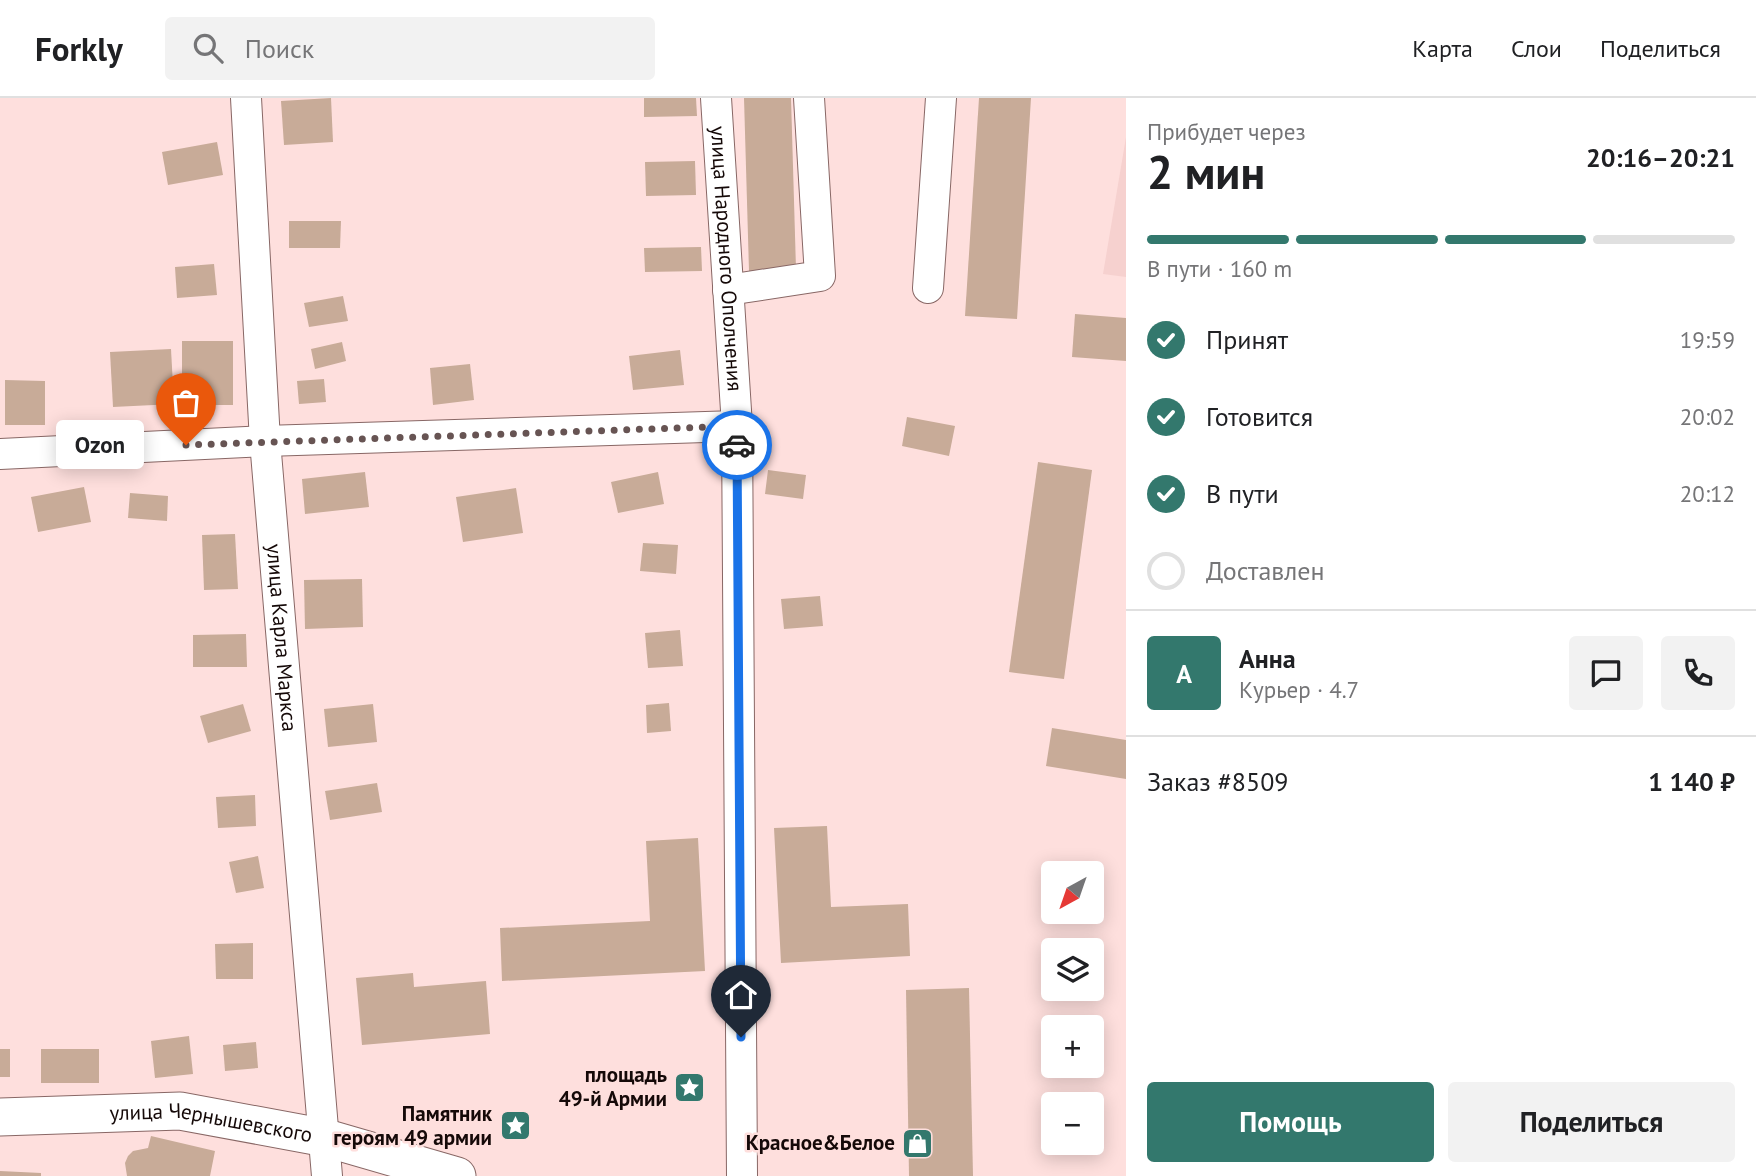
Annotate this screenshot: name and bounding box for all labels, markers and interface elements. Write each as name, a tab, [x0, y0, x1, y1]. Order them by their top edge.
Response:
search box	[165, 17, 655, 80]
text: Forkly	[35, 27, 123, 70]
icon: search	[189, 29, 227, 67]
text: Поиск	[245, 32, 314, 65]
text: Карта	[1412, 33, 1473, 64]
text: Слои	[1511, 33, 1562, 64]
text: Поделиться	[1600, 33, 1721, 64]
text: Прибудет через	[1147, 117, 1306, 146]
street label: улица Народного Ополчения	[705, 125, 749, 392]
text: 20:16–20:21	[1586, 141, 1735, 174]
text: 2 мин	[1147, 142, 1265, 202]
text: В пути · 160 m	[1147, 254, 1292, 283]
icon: check	[1147, 321, 1185, 359]
text: Принят	[1206, 323, 1288, 356]
text: 19:59	[1680, 325, 1735, 354]
pin	[156, 373, 216, 445]
icon: bag	[167, 384, 205, 422]
icon: check	[1147, 398, 1185, 436]
text: Готовится	[1206, 400, 1313, 433]
text: 20:02	[1680, 402, 1735, 431]
courier	[702, 410, 772, 480]
callout: Ozon	[57, 420, 144, 470]
icon: car	[718, 426, 756, 464]
text: Ozon	[75, 430, 125, 459]
icon: check	[1147, 475, 1185, 513]
text: В пути	[1206, 477, 1279, 510]
text: 20:12	[1680, 479, 1735, 508]
street label: улица Карла Маркса	[261, 543, 303, 733]
text: Доставлен	[1206, 554, 1325, 587]
button: chat	[1569, 636, 1643, 710]
button: phone	[1661, 636, 1735, 710]
text: Анна	[1239, 642, 1296, 675]
text: А	[1176, 657, 1192, 690]
text: Курьер · 4.7	[1239, 675, 1359, 704]
text: Заказ #8509	[1147, 765, 1289, 798]
text: 1 140 ₽	[1648, 765, 1735, 798]
north arrow	[1041, 861, 1104, 924]
map controls	[1041, 861, 1104, 1155]
button: layers	[1041, 938, 1104, 1001]
pin	[711, 965, 771, 1037]
icon: home	[722, 976, 760, 1014]
button: +	[1041, 1015, 1104, 1078]
place label: площадь 49-й Армии	[559, 1061, 667, 1112]
place icon: площадь 49-й Армии	[673, 1070, 707, 1104]
button: Помощь	[1147, 1082, 1434, 1162]
button: Поделиться	[1448, 1082, 1735, 1162]
button: −	[1041, 1092, 1104, 1155]
street label: улица Чернышевского	[109, 1097, 315, 1148]
place label: Памятник героям 49 армии	[333, 1100, 493, 1151]
place icon: Памятник героям 49 армии	[498, 1109, 532, 1143]
shop icon: Красное&Белое	[901, 1126, 935, 1160]
place label: Красное&Белое	[746, 1129, 895, 1156]

